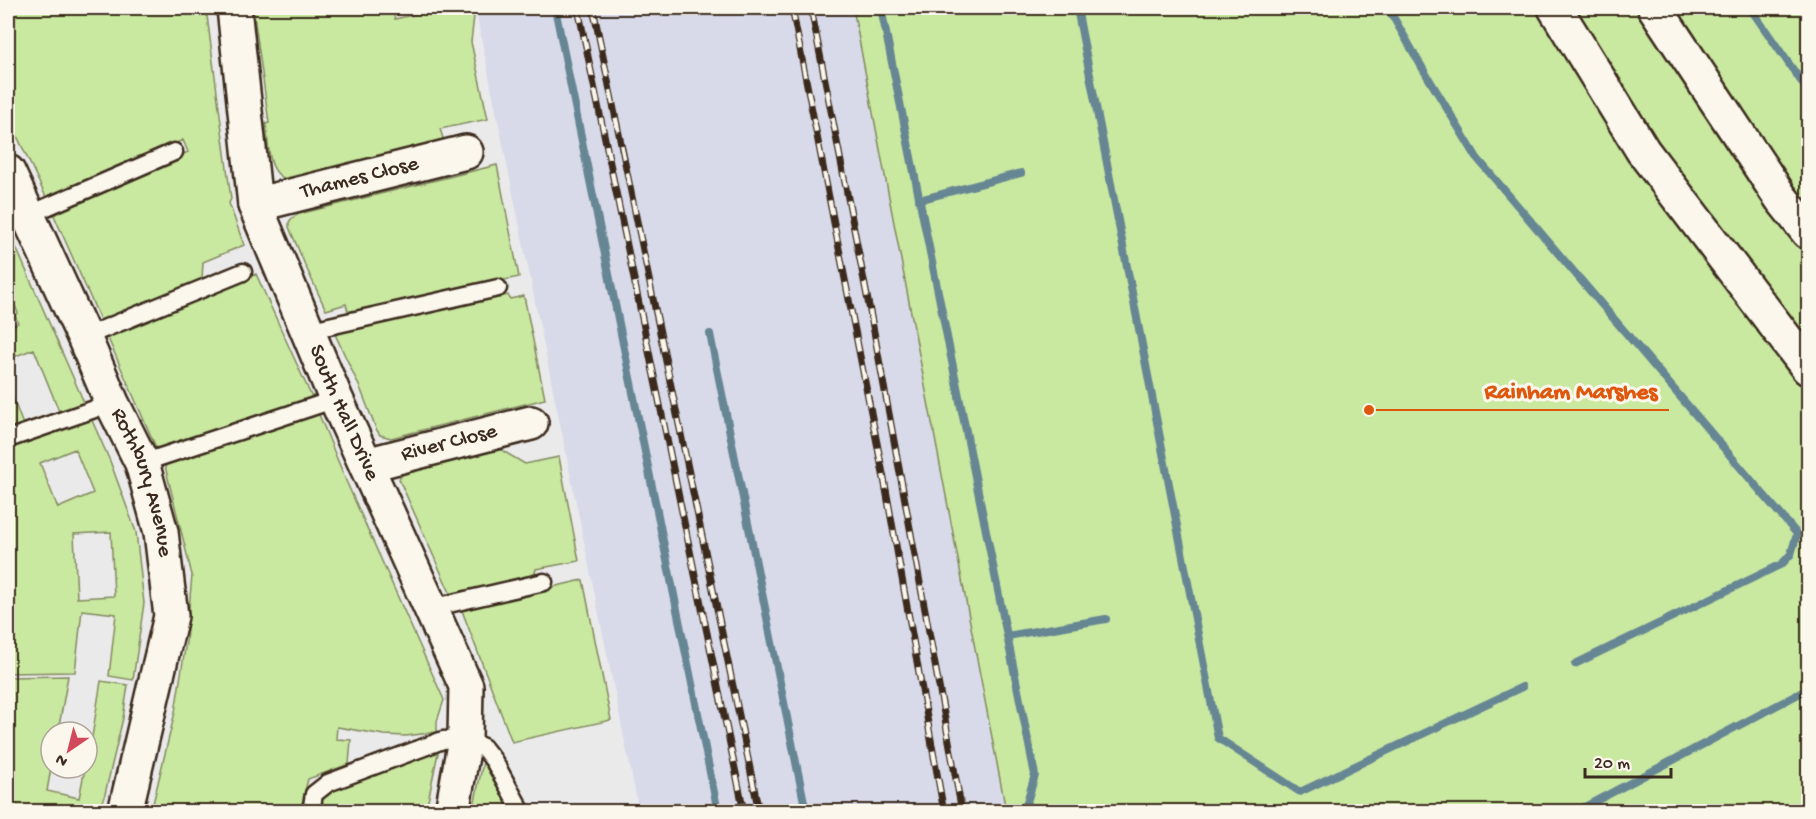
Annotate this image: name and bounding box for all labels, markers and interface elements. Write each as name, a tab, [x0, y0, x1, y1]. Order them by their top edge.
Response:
street label: Thames Close	[296, 151, 422, 206]
street label: South Hall Drive	[302, 341, 385, 486]
callout: Rainham Marshes	[1472, 368, 1669, 410]
text: Rainham Marshes	[1484, 379, 1659, 408]
street label: Rothbury Avenue	[104, 404, 177, 559]
street label: River Close	[399, 419, 501, 468]
north arrow	[39, 720, 99, 780]
scale bar	[1585, 741, 1670, 779]
text: N	[52, 748, 72, 770]
text: 20 m	[1594, 754, 1630, 775]

